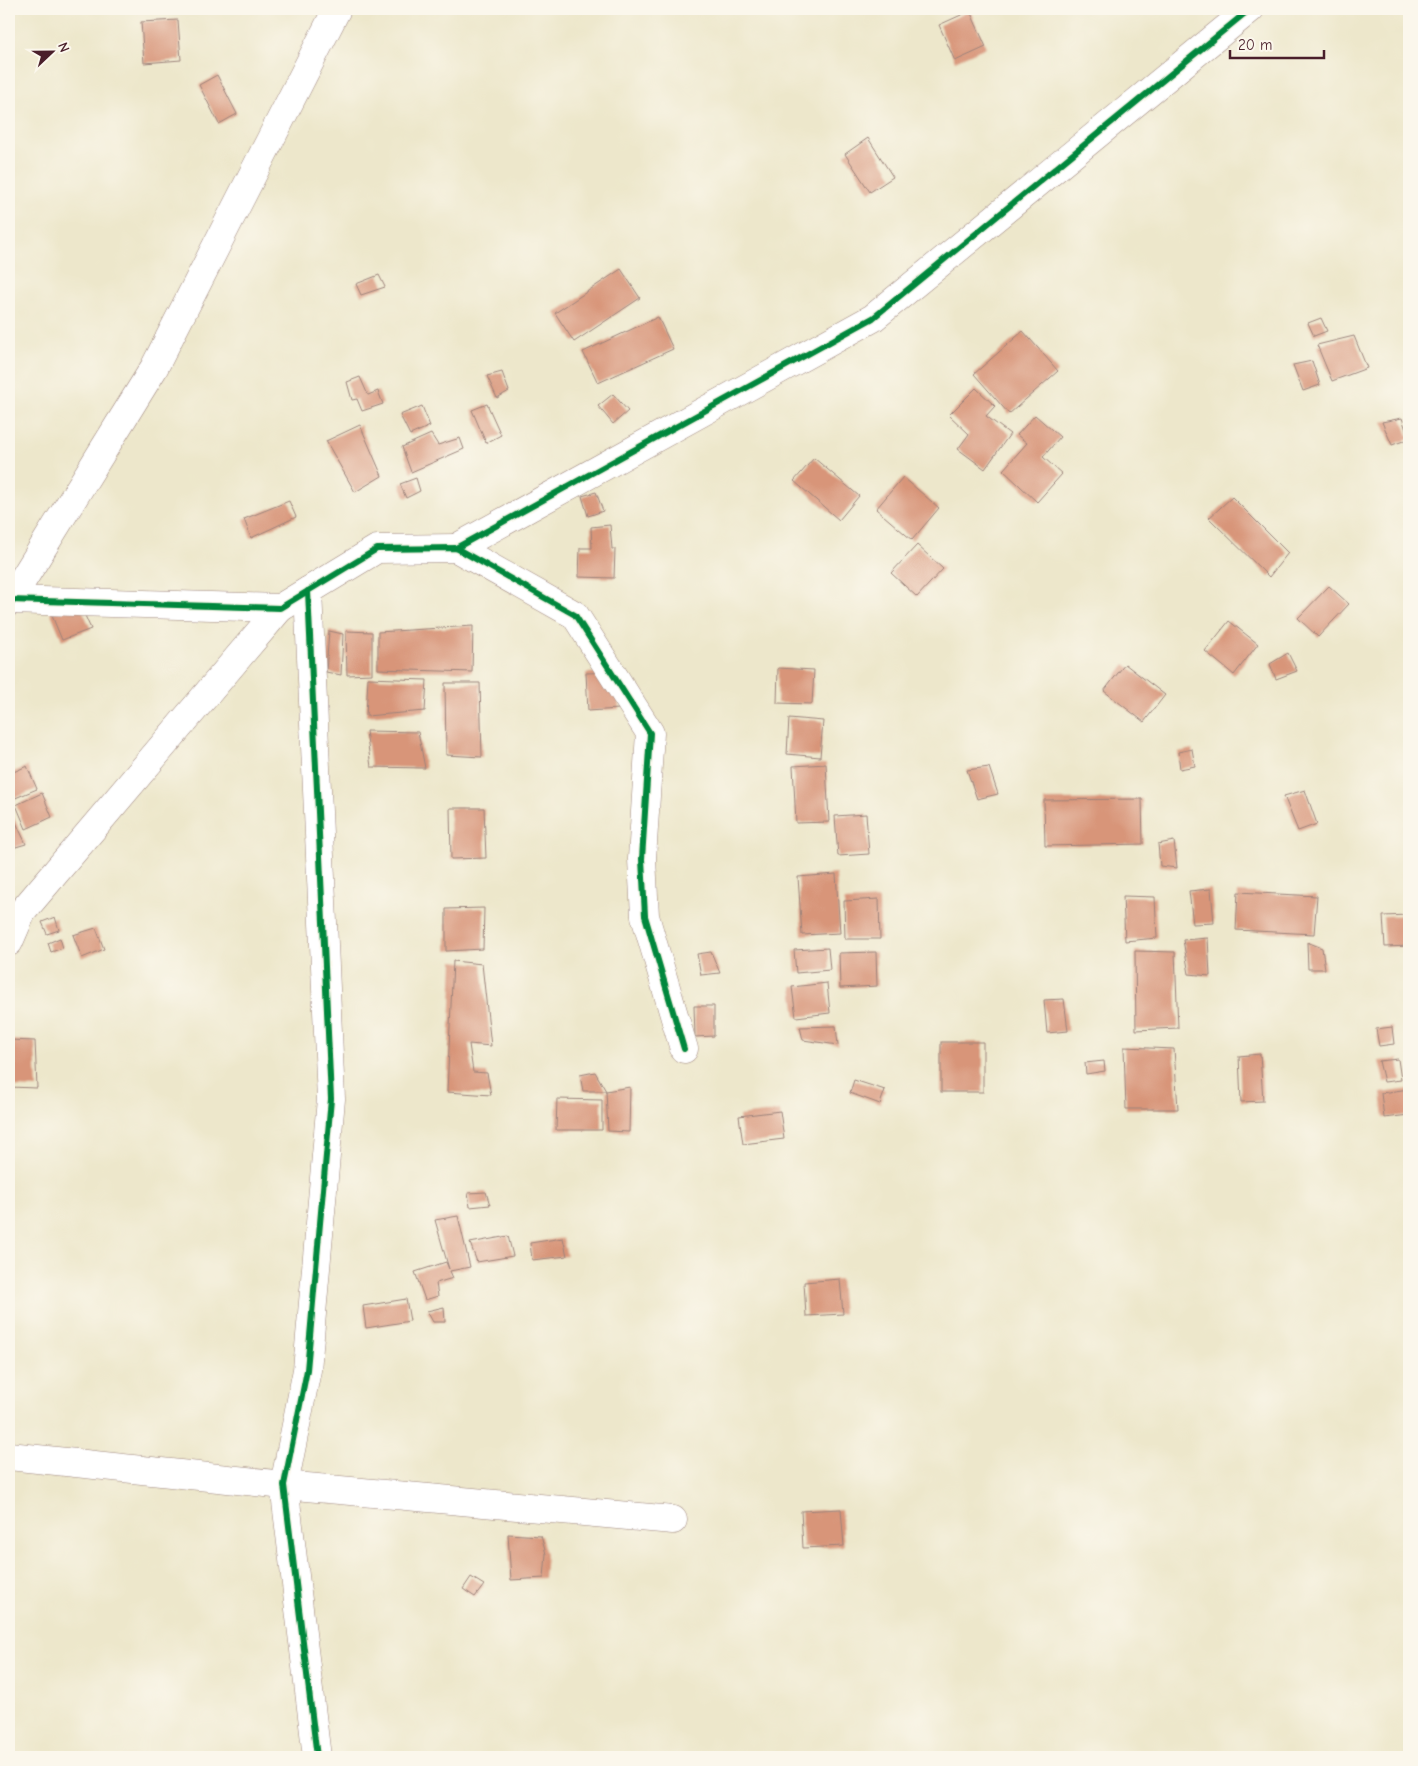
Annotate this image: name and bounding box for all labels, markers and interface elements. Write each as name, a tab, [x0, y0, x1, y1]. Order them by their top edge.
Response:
north arrow	[28, 28, 78, 78]
scale bar	[1230, 28, 1324, 60]
text: 20 m	[1238, 36, 1272, 54]
text: N	[54, 40, 73, 55]

